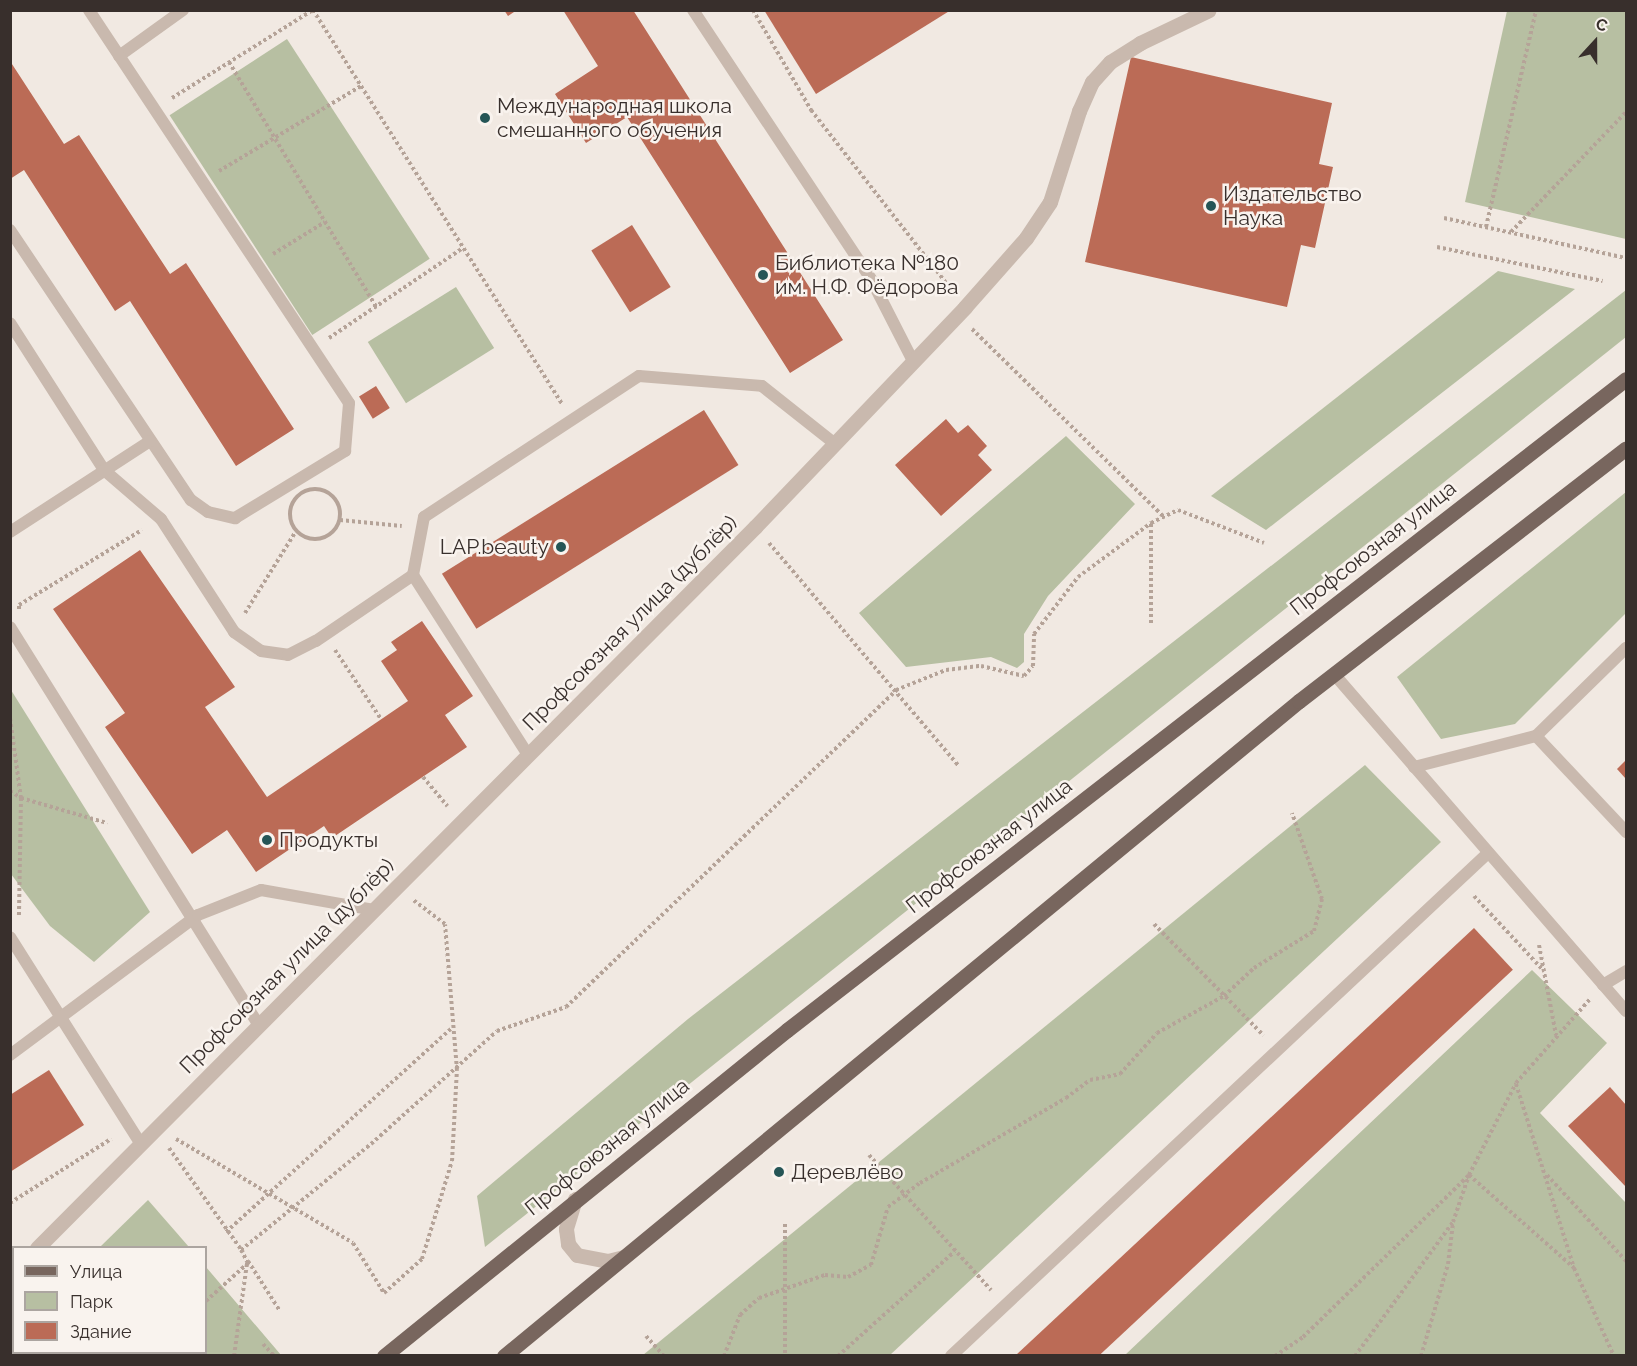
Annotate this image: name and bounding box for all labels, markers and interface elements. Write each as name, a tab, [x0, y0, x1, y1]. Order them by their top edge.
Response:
north arrow	[1565, 12, 1625, 72]
text: С	[1593, 14, 1610, 36]
place label: Международная школа смешанного обучения	[497, 93, 732, 143]
marker: Международная школа смешанного обучения	[478, 111, 492, 125]
place label: Издательство Наука	[1223, 181, 1362, 231]
marker: Издательство Наука	[1204, 199, 1218, 213]
place label: Библиотека №180 им. Н.Ф. Фёдорова	[775, 250, 959, 300]
marker: Библиотека №180 им. Н.Ф. Фёдорова	[756, 268, 770, 282]
street label: Профсоюзная улица	[1285, 475, 1461, 621]
street label: Профсоюзная улица (дублёр)	[517, 510, 743, 736]
place label: LAP.beauty	[440, 534, 549, 560]
marker: LAP.beauty	[554, 540, 568, 554]
street label: Профсоюзная улица	[901, 773, 1077, 919]
place label: Продукты	[279, 827, 378, 853]
marker: Продукты	[260, 833, 274, 847]
street label: Профсоюзная улица (дублёр)	[174, 853, 400, 1079]
street label: Профсоюзная улица	[520, 1073, 694, 1221]
place label: Деревлёво	[791, 1159, 904, 1185]
marker: Деревлёво	[772, 1165, 786, 1179]
legend	[12, 1246, 207, 1354]
text: Улица	[70, 1261, 122, 1282]
text: Парк	[70, 1291, 113, 1312]
text: Здание	[70, 1321, 132, 1342]

